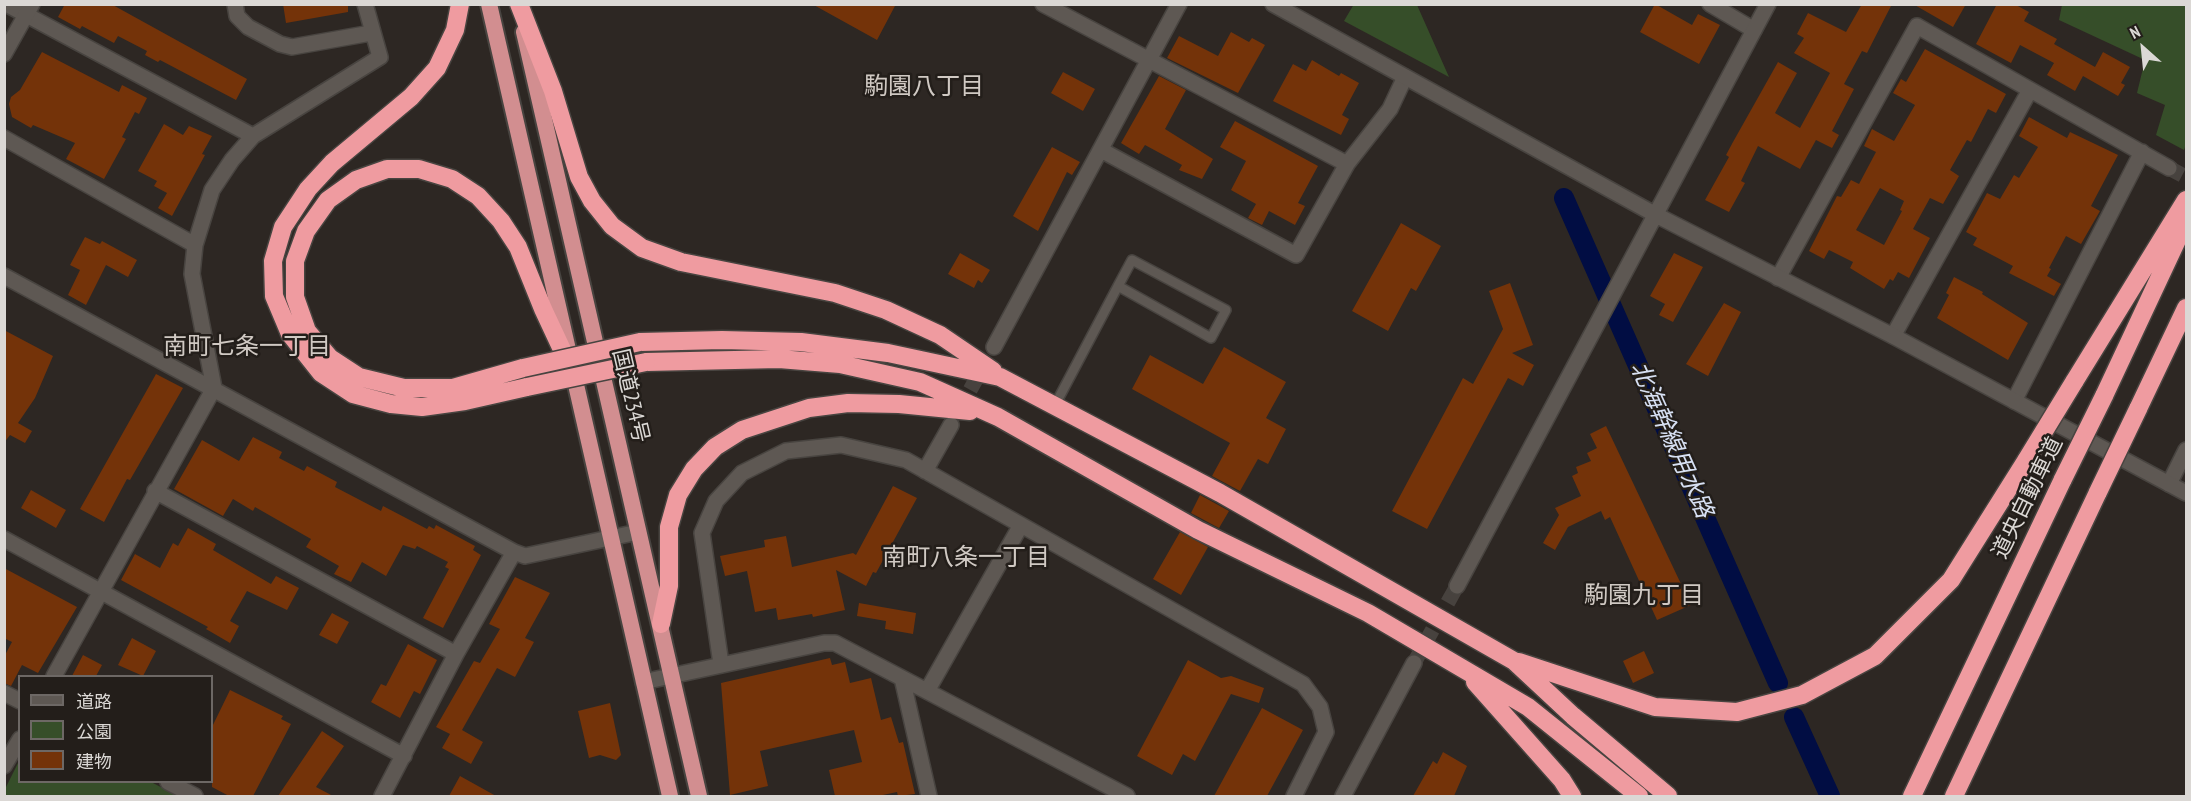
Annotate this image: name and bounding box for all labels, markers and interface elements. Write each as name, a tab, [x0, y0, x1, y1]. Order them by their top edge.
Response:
north arrow	[2113, 18, 2173, 78]
text: N	[2126, 21, 2143, 43]
district label: 駒園八丁目	[864, 73, 984, 101]
district label: 南町七条一丁目	[163, 333, 331, 361]
street label: 国道234号	[606, 346, 654, 446]
water label: 北海幹線用水路	[1624, 357, 1718, 523]
street label: 道央自動車道	[1987, 433, 2069, 563]
district label: 南町八条一丁目	[882, 544, 1050, 572]
district label: 駒園九丁目	[1584, 582, 1704, 610]
legend	[18, 675, 213, 783]
text: 道路	[76, 690, 112, 713]
text: 公園	[76, 720, 112, 743]
text: 建物	[76, 750, 112, 773]

